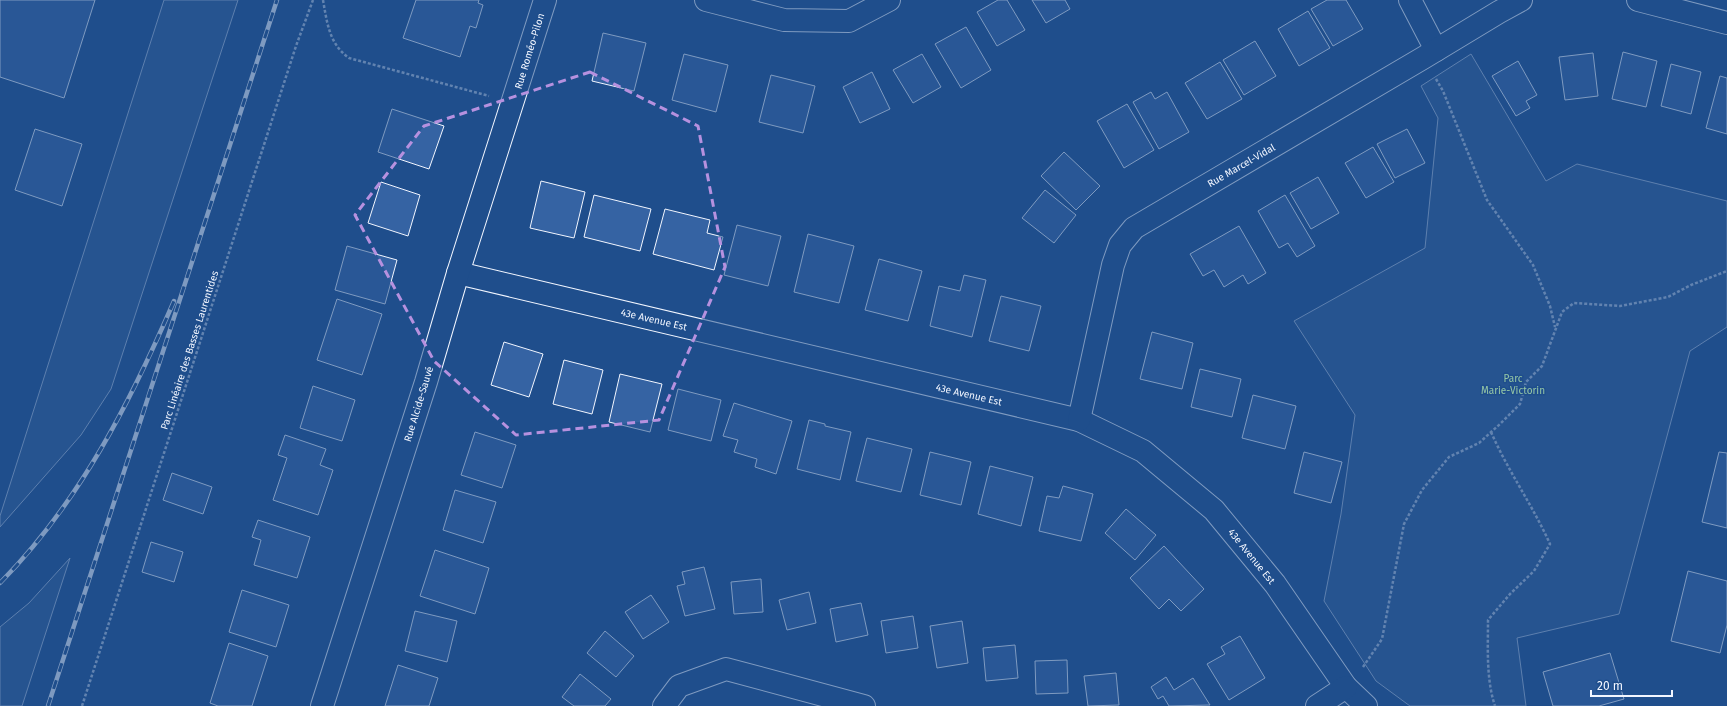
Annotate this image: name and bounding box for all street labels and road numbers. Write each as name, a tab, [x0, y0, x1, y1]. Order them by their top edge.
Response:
street label: Rue Roméo-Pilon	[513, 12, 547, 91]
street label: Rue Marcel-Vidal	[1206, 142, 1277, 190]
street label: Parc Linéaire des Basses Laurentides	[159, 269, 221, 431]
street label: 43e Avenue Est	[619, 307, 688, 334]
street label: Rue Alcide-Sauvé	[402, 365, 436, 443]
street label: 43e Avenue Est	[934, 382, 1003, 409]
street label: 43e Avenue Est	[1225, 527, 1277, 587]

